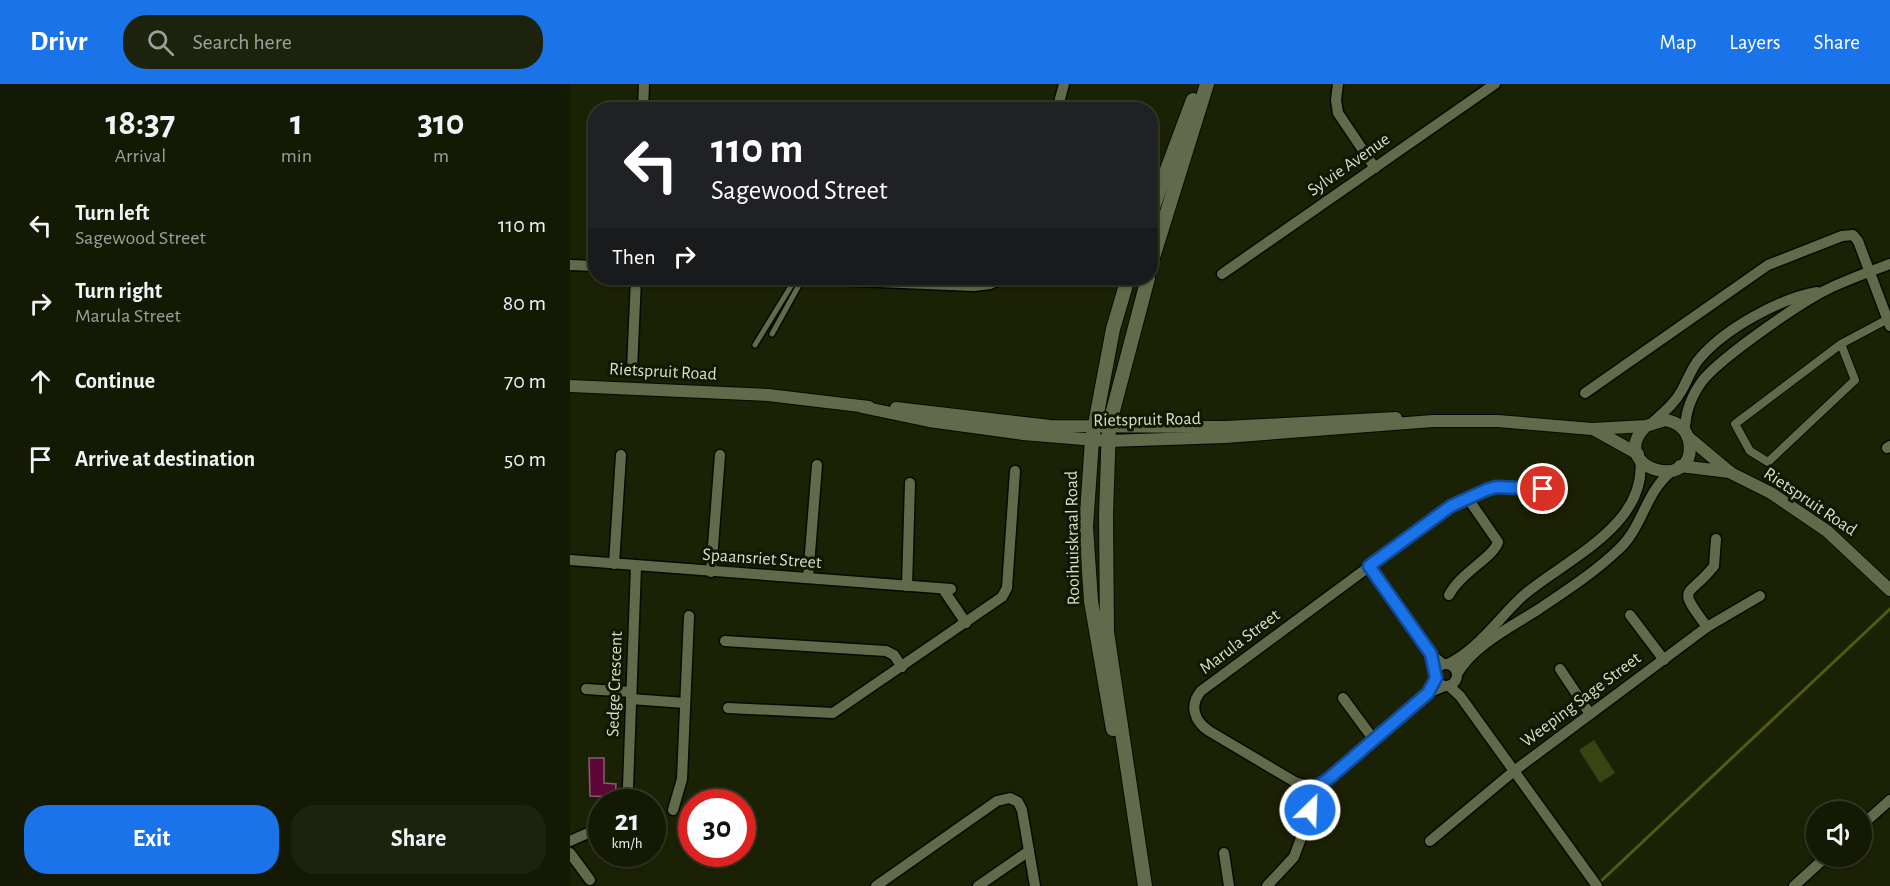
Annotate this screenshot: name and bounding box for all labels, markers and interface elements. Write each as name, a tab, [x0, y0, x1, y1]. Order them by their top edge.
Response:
search box	[123, 15, 543, 69]
icon: search	[144, 26, 177, 59]
text: Drivr	[30, 28, 87, 56]
text: Search here	[192, 31, 292, 53]
text: Map	[1660, 32, 1696, 53]
text: Layers	[1729, 32, 1780, 53]
text: Share	[1813, 32, 1860, 53]
text: 18:37	[105, 105, 175, 141]
text: 1	[290, 105, 303, 141]
text: 310	[417, 105, 465, 141]
icon: left	[612, 126, 690, 204]
text: 110 m	[711, 128, 803, 170]
street label: Sylvie Avenue	[1305, 130, 1393, 200]
text: Arrival	[115, 146, 166, 166]
text: min	[281, 146, 312, 166]
text: m	[433, 146, 449, 166]
text: Sagewood Street	[711, 177, 888, 204]
text: Turn left	[75, 202, 149, 224]
icon: left	[24, 209, 57, 242]
text: 110 m	[498, 214, 546, 236]
text: Sagewood Street	[75, 228, 206, 248]
icon: right	[668, 240, 701, 273]
text: Then	[612, 246, 656, 268]
text: Turn right	[75, 280, 162, 302]
icon: right	[24, 287, 57, 320]
text: 80 m	[503, 292, 546, 314]
text: Marula Street	[75, 306, 181, 326]
street label: Rietspruit Road	[609, 360, 717, 384]
icon: ahead	[24, 365, 57, 398]
text: Continue	[75, 370, 155, 392]
text: 70 m	[504, 370, 546, 392]
street label: Rietspruit Road	[1093, 410, 1201, 430]
icon: arrive	[24, 443, 57, 476]
text: Arrive at destination	[75, 448, 255, 470]
text: 50 m	[504, 448, 546, 470]
pin	[1517, 463, 1568, 514]
street label: Rietspruit Road	[1760, 464, 1860, 540]
street label: Rooihuiskraal Road	[1063, 471, 1083, 605]
icon: arrive	[1526, 472, 1559, 505]
street label: Spaansriet Street	[702, 546, 823, 572]
street label: Marula Street	[1197, 606, 1284, 678]
street label: Sedge Crescent	[604, 631, 626, 737]
street label: Weeping Sage Street	[1518, 649, 1645, 751]
position arrow	[1278, 778, 1342, 842]
speed limit sign: 30	[678, 789, 756, 867]
map controls	[1806, 801, 1872, 867]
button: sound	[1806, 801, 1872, 867]
button: Exit	[24, 805, 279, 874]
button: Share	[291, 805, 546, 874]
text: 21	[615, 806, 639, 836]
text: km/h	[612, 836, 642, 851]

